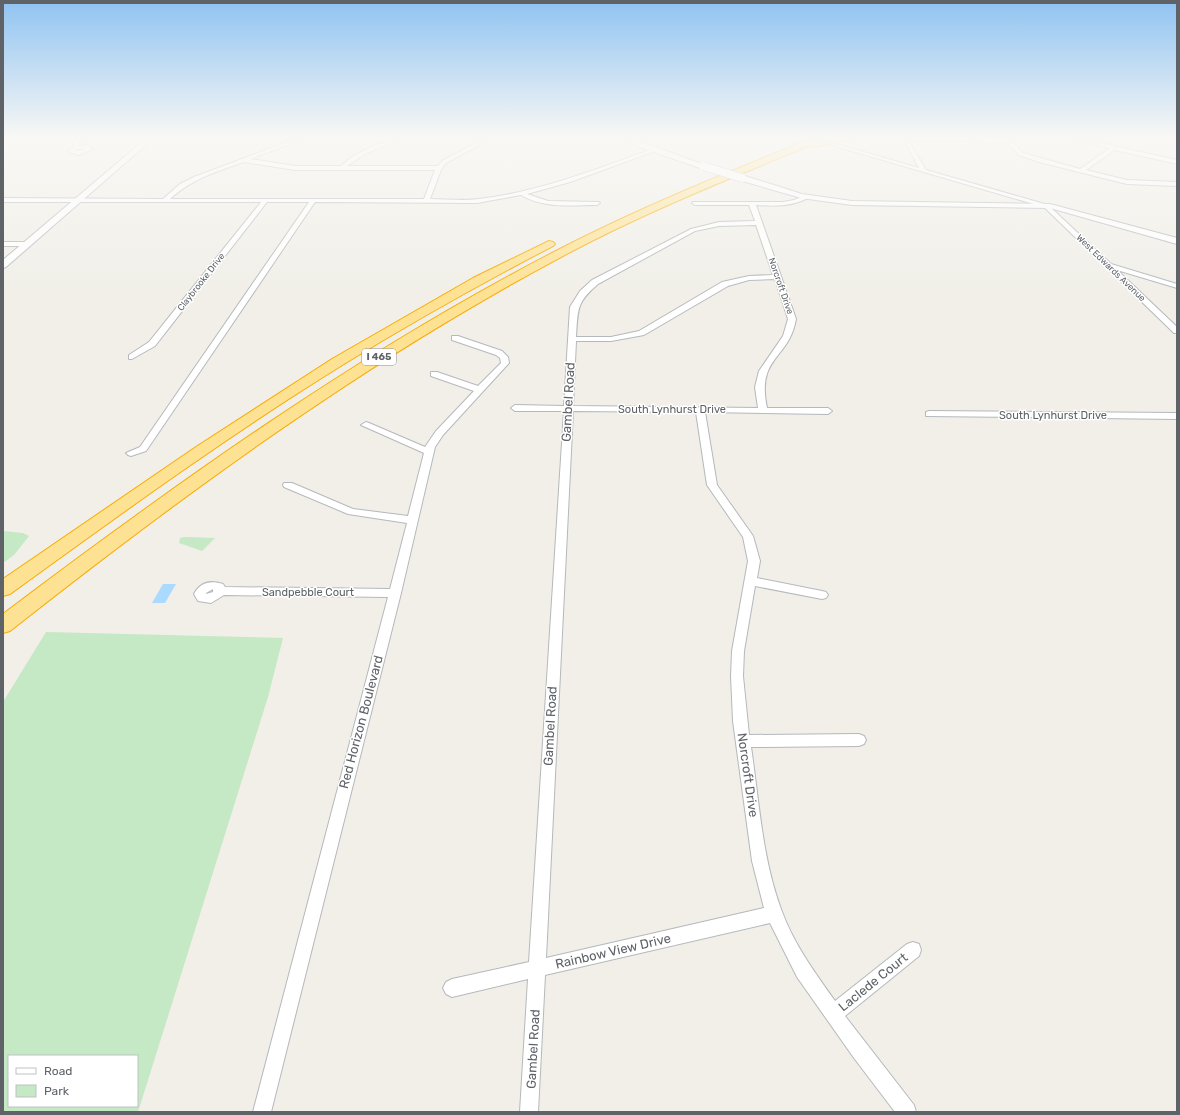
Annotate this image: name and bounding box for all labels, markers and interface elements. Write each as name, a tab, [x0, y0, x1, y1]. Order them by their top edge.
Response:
street label: West Edwards Avenue	[1074, 232, 1148, 304]
street label: Claybrooke Drive	[175, 251, 227, 313]
street label: Norcroft Drive	[767, 256, 795, 316]
road number: I 465	[362, 349, 396, 365]
street label: Gambel Road	[558, 362, 578, 442]
street label: South Lynhurst Drive	[618, 403, 726, 416]
street label: South Lynhurst Drive	[999, 409, 1107, 422]
street label: Sandpebble Court	[262, 586, 355, 599]
street label: Red Horizon Boulevard	[336, 654, 386, 790]
street label: Gambel Road	[540, 686, 560, 766]
street label: Norcroft Drive	[735, 732, 761, 818]
street label: Rainbow View Drive	[554, 930, 672, 972]
street label: Laclede Court	[836, 950, 910, 1014]
street label: Gambel Road	[523, 1009, 543, 1089]
legend	[8, 1055, 138, 1107]
text: Road	[44, 1064, 72, 1078]
text: Park	[44, 1084, 70, 1098]

